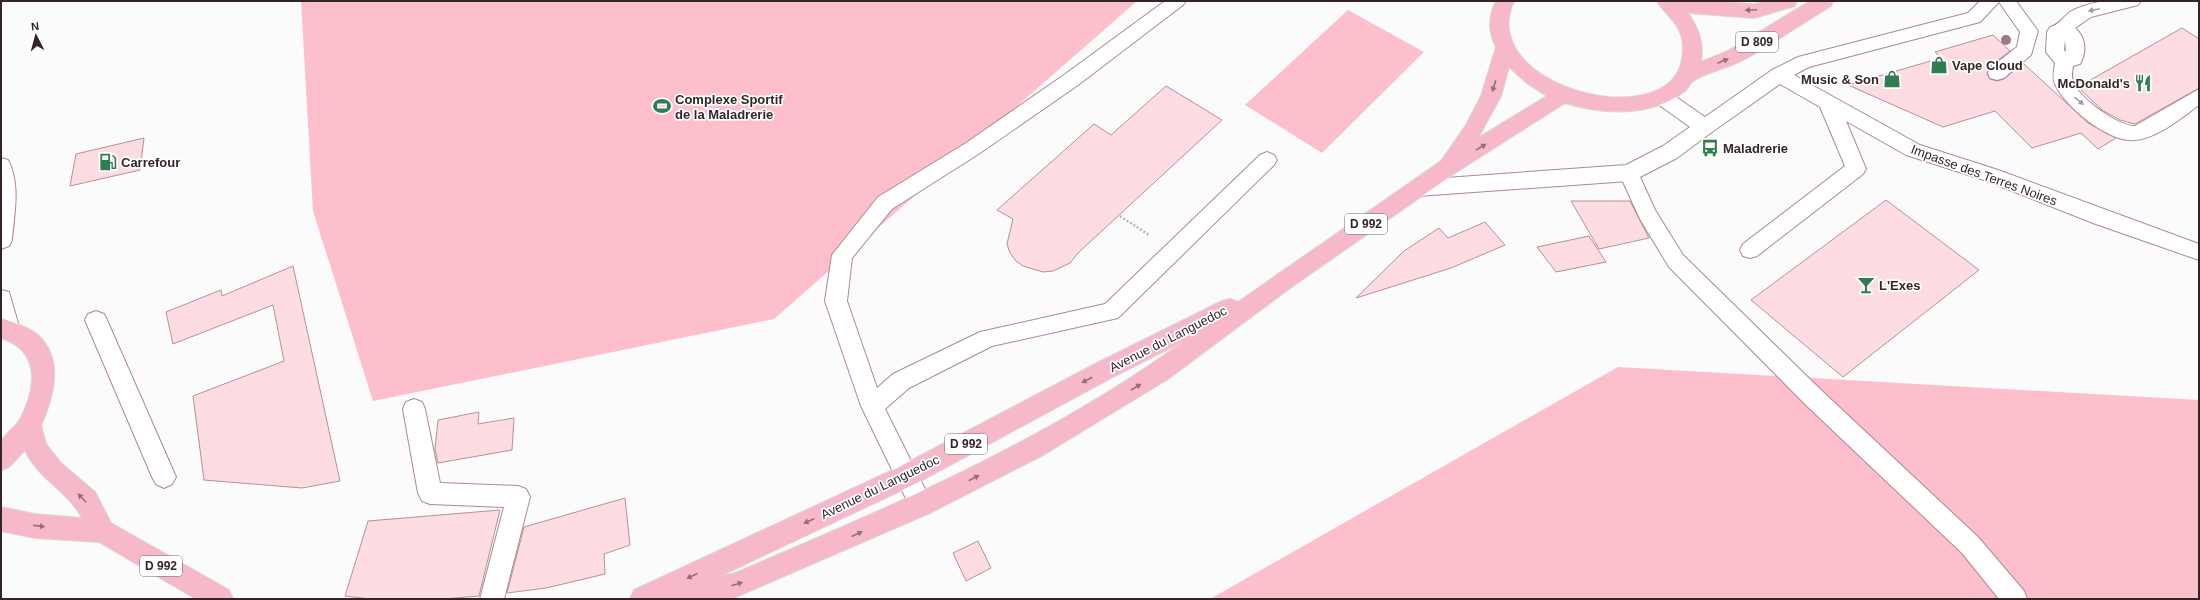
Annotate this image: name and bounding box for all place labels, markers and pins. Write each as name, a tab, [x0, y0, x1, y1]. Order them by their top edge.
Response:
shop icon: Vape Cloud	[1929, 55, 1949, 75]
place label: Vape Cloud	[1952, 58, 2023, 73]
shop icon: Music & Son	[1882, 69, 1902, 89]
place label: Music & Son	[1801, 72, 1879, 87]
restaurant icon: McDonald's	[2133, 73, 2153, 93]
place label: McDonald's	[2058, 76, 2130, 91]
place label: Complexe Sportif de la Maladrerie	[675, 92, 783, 122]
sports icon: Complexe Sportif de la Maladrerie	[652, 96, 672, 116]
bus stop icon: Maladrerie	[1700, 138, 1720, 158]
place label: Maladrerie	[1723, 141, 1788, 156]
fuel station icon: Carrefour	[98, 152, 118, 172]
place label: Carrefour	[121, 155, 180, 170]
bar icon: L'Exes	[1856, 275, 1876, 295]
place label: L'Exes	[1879, 278, 1920, 293]

